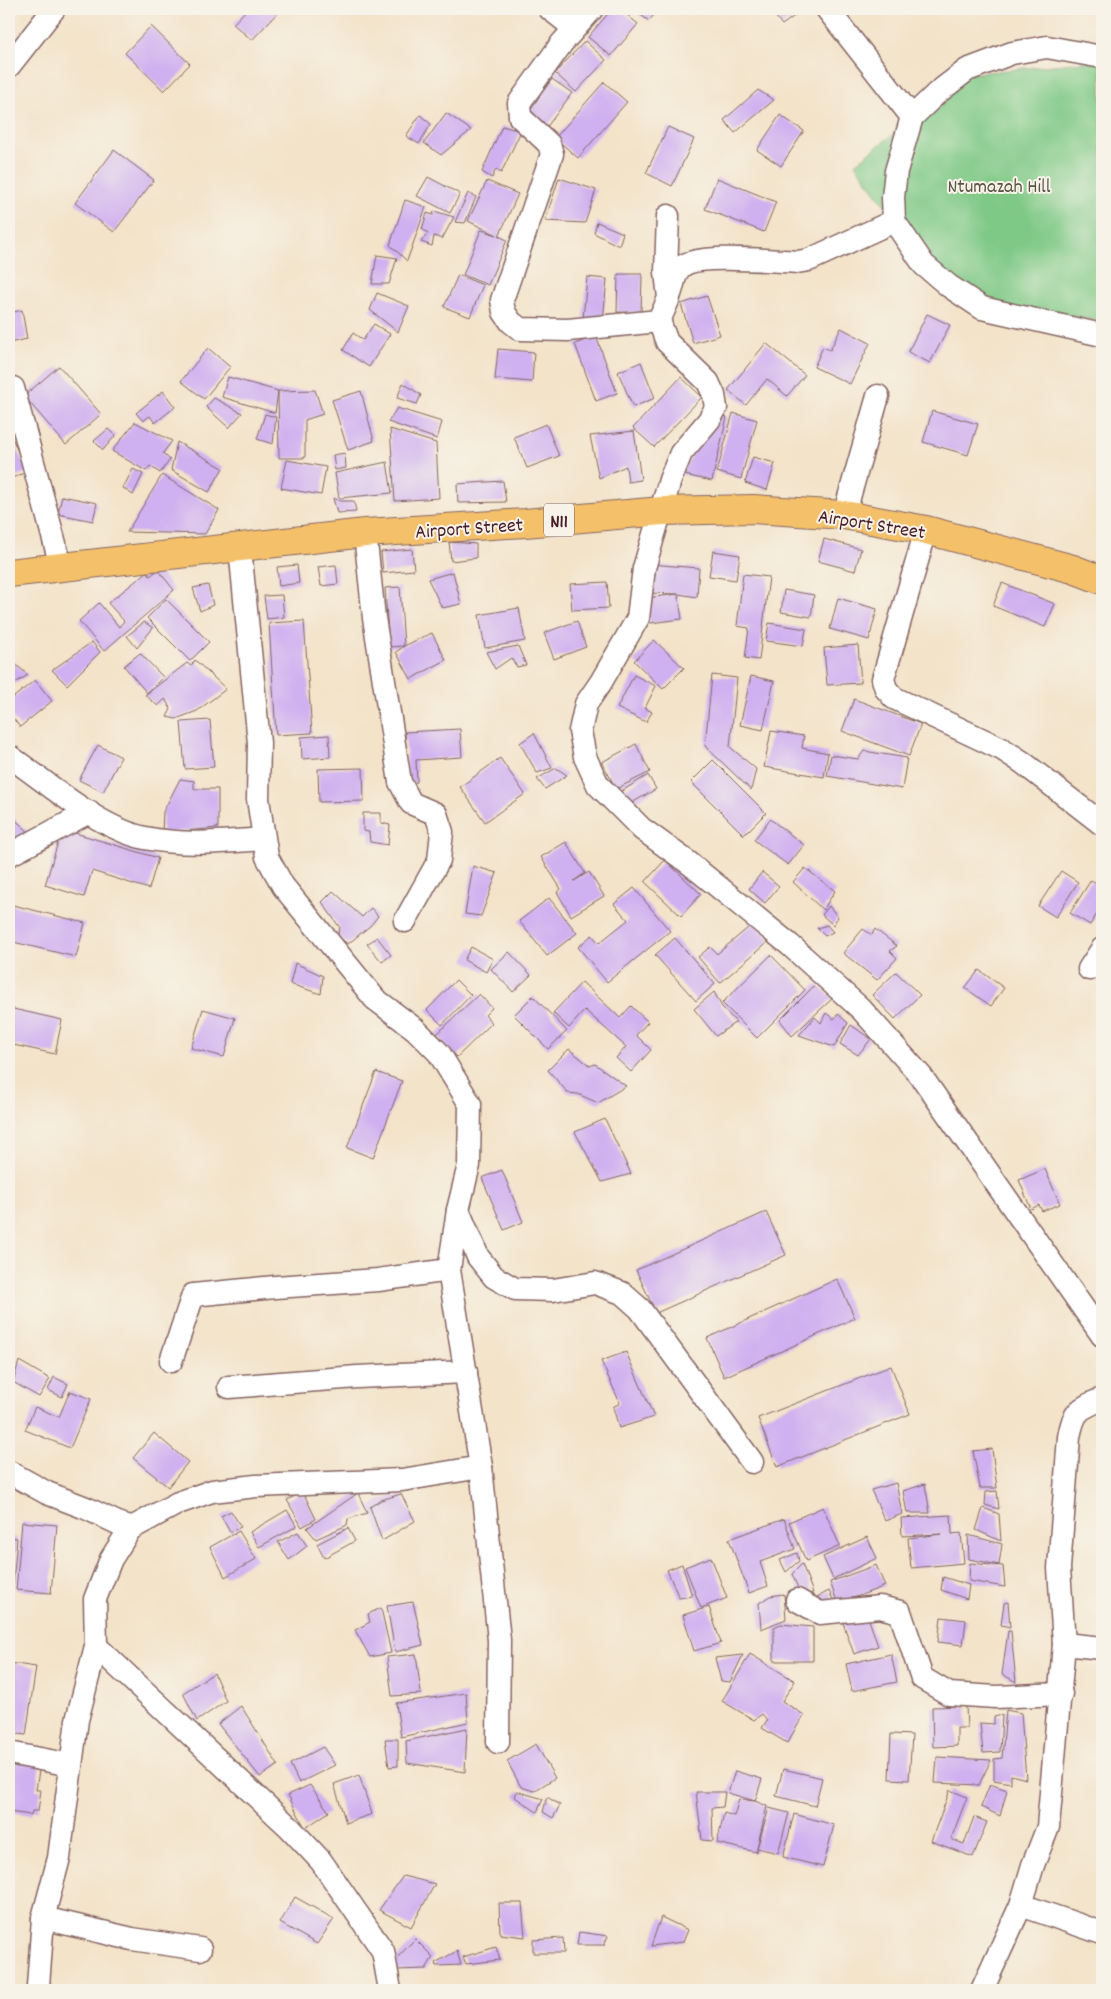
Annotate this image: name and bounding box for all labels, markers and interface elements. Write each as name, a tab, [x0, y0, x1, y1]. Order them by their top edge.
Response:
park label: Ntumazah Hill	[947, 174, 1051, 202]
road number: N11	[544, 504, 574, 536]
street label: Airport Street	[816, 504, 927, 548]
street label: Airport Street	[414, 512, 524, 548]

